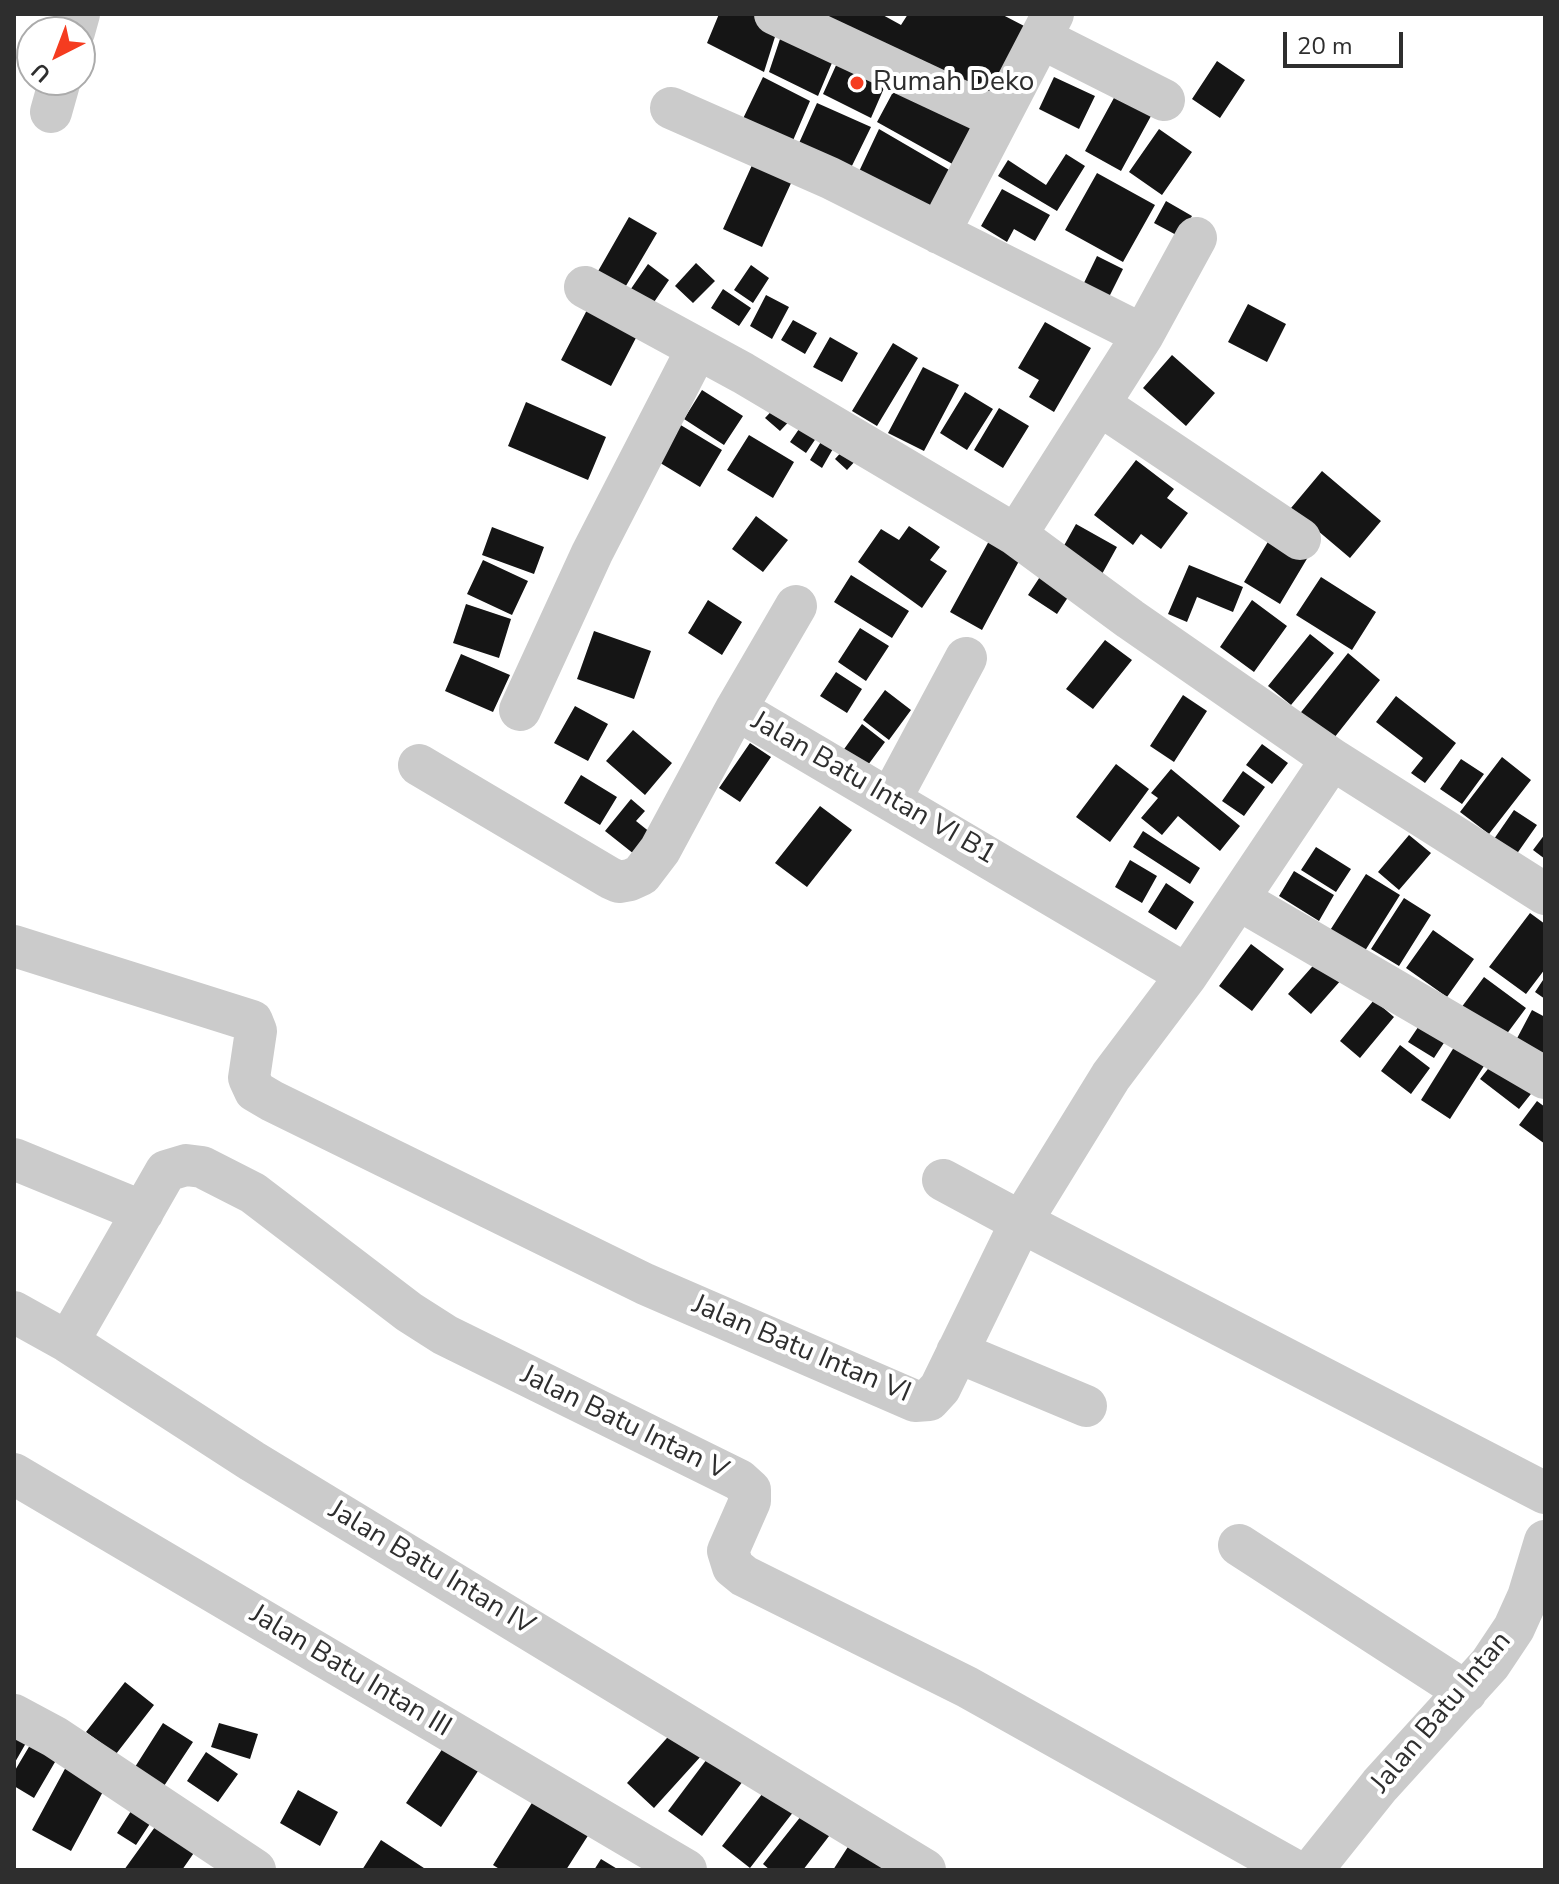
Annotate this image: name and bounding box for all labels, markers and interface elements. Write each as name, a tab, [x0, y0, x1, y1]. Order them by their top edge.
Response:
north arrow	[16, 16, 96, 96]
scale bar	[1287, 16, 1407, 66]
text: 20 m	[1297, 30, 1353, 62]
text: U	[25, 56, 57, 89]
place label: Rumah Deko	[873, 66, 1034, 100]
marker: Rumah Deko	[848, 74, 866, 92]
street label: Jalan Batu Intan VI B1	[745, 705, 1001, 873]
street label: Jalan Batu Intan VI	[687, 1289, 915, 1411]
street label: Jalan Batu Intan V	[515, 1359, 733, 1489]
street label: Jalan Batu Intan IV	[322, 1494, 540, 1644]
street label: Jalan Batu Intan III	[243, 1599, 457, 1745]
street label: Jalan Batu Intan	[1365, 1626, 1519, 1800]

